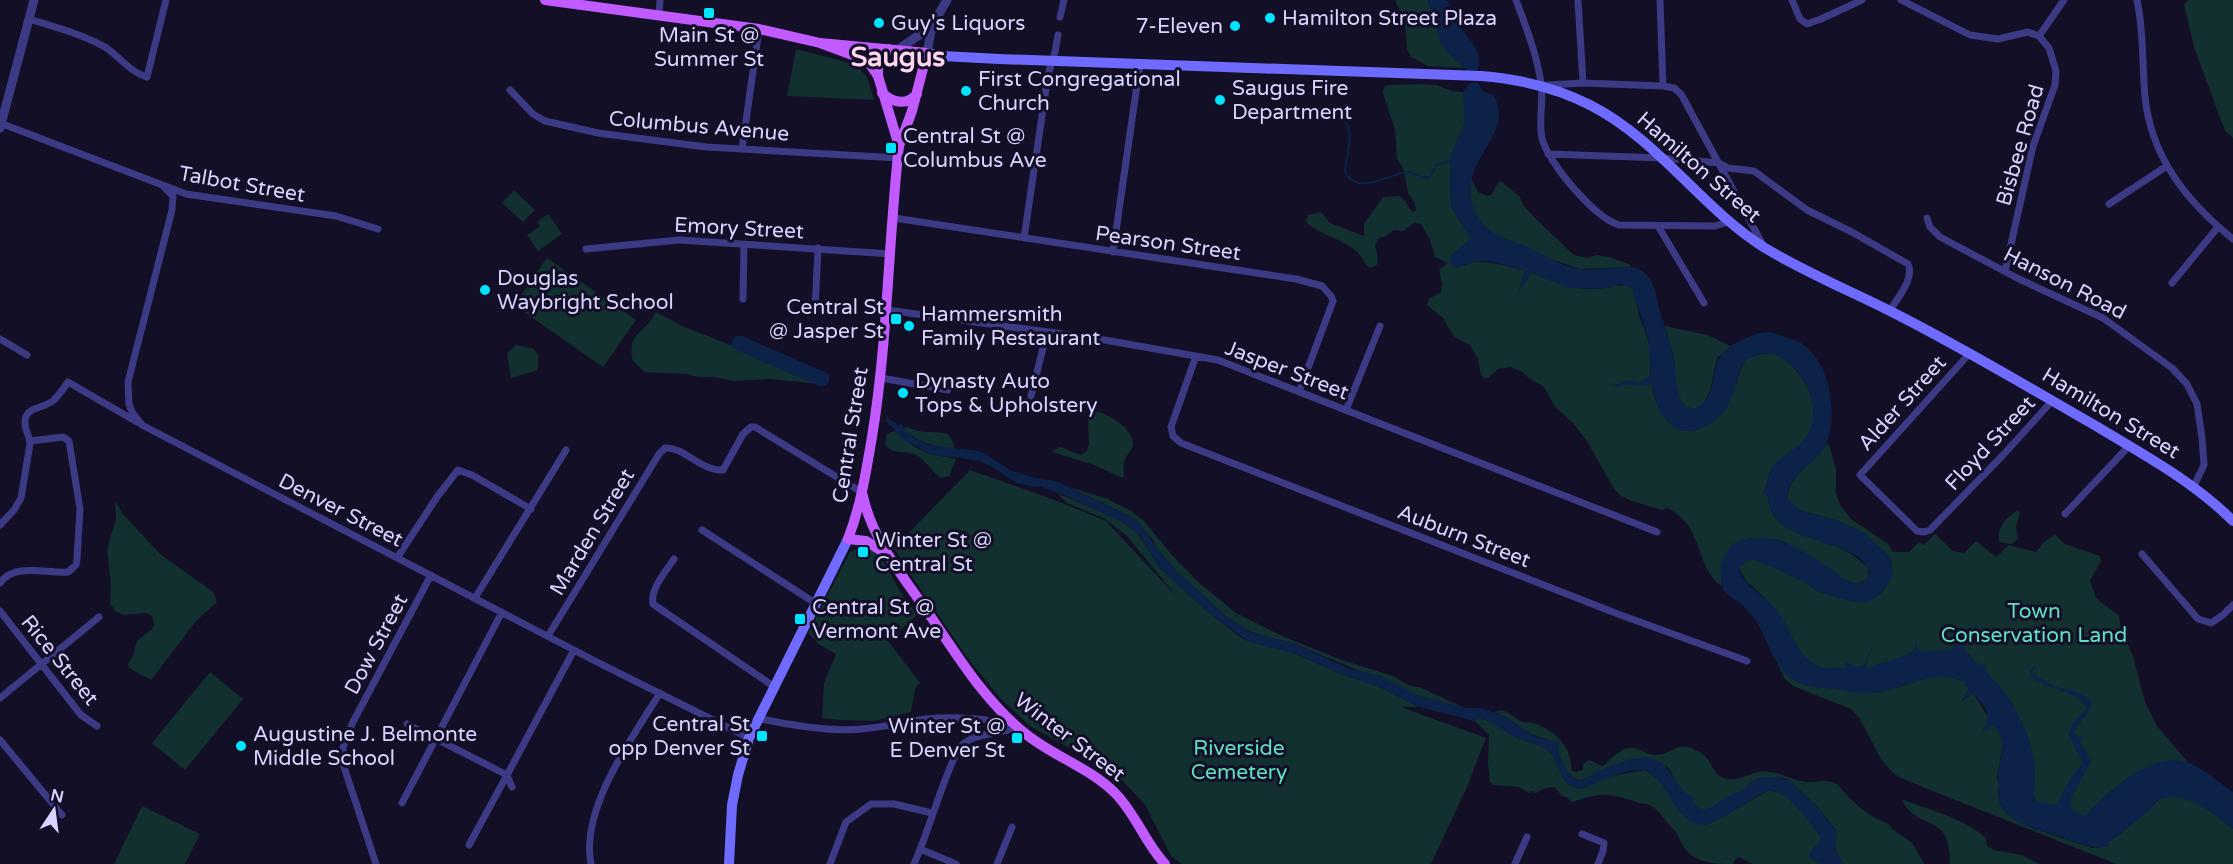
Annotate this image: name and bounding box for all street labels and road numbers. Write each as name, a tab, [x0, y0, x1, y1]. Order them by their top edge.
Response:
street label: Bisbee Road	[1991, 82, 2050, 209]
street label: Columbus Avenue	[608, 106, 790, 147]
street label: Hamilton Street	[1631, 107, 1766, 228]
street label: Talbot Street	[177, 161, 307, 208]
street label: Emory Street	[673, 213, 805, 244]
street label: Pearson Street	[1094, 221, 1242, 266]
street label: Hanson Road	[1999, 242, 2130, 325]
street label: Jasper Street	[1222, 335, 1352, 405]
street label: Alder Street	[1853, 351, 1952, 456]
street label: Hamilton Street	[2037, 362, 2184, 464]
street label: Central Street	[827, 365, 874, 505]
street label: Floyd Street	[1940, 391, 2041, 496]
street label: Marden Street	[545, 464, 640, 600]
street label: Denver Street	[274, 468, 407, 553]
street label: Auburn Street	[1394, 500, 1534, 573]
street label: Dow Street	[340, 590, 413, 699]
street label: Rice Street	[16, 610, 104, 710]
street label: Winter Street	[1009, 688, 1130, 787]

